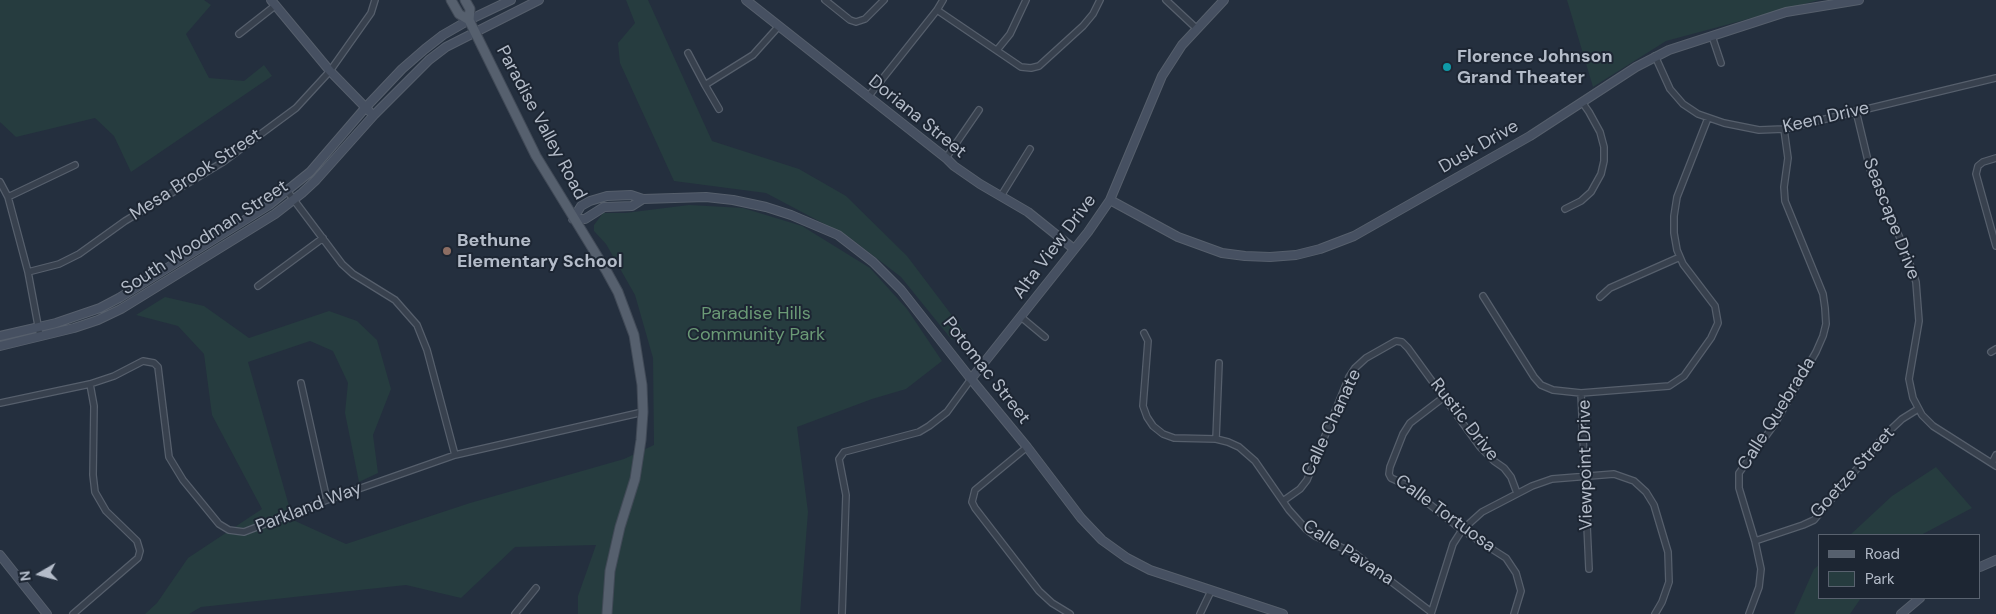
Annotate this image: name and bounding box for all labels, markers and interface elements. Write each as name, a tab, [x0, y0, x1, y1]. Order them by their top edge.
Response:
street label: Paradise Valley Road	[491, 42, 591, 204]
place label: Florence Johnson Grand Theater	[1457, 46, 1613, 88]
marker: Florence Johnson Grand Theater	[1441, 61, 1453, 73]
street label: Doriana Street	[864, 71, 970, 163]
street label: Keen Drive	[1781, 98, 1871, 138]
street label: Dusk Drive	[1435, 116, 1523, 178]
street label: Mesa Brook Street	[126, 124, 266, 226]
street label: Seascape Drive	[1858, 155, 1924, 283]
street label: South Woodman Street	[117, 176, 293, 300]
street label: Alta View Drive	[1009, 191, 1101, 303]
place label: Bethune Elementary School	[457, 230, 623, 272]
marker: Bethune Elementary School	[441, 245, 453, 257]
park label: Paradise Hills Community Park	[687, 303, 825, 346]
street label: Potomac Street	[938, 313, 1034, 429]
street label: Calle Quebrada	[1734, 354, 1820, 474]
street label: Calle Chanate	[1298, 366, 1366, 480]
street label: Rustic Drive	[1425, 374, 1503, 466]
street label: Viewpoint Drive	[1574, 399, 1598, 531]
street label: Goetze Street	[1806, 423, 1900, 523]
street label: Calle Tortuosa	[1391, 470, 1499, 558]
street label: Parkland Way	[253, 478, 365, 538]
street label: Calle Pavana	[1298, 516, 1398, 590]
legend	[1818, 534, 1981, 599]
text: Road	[1865, 544, 1900, 564]
north arrow	[15, 549, 65, 599]
text: Park	[1865, 569, 1895, 589]
text: N	[16, 570, 35, 582]

